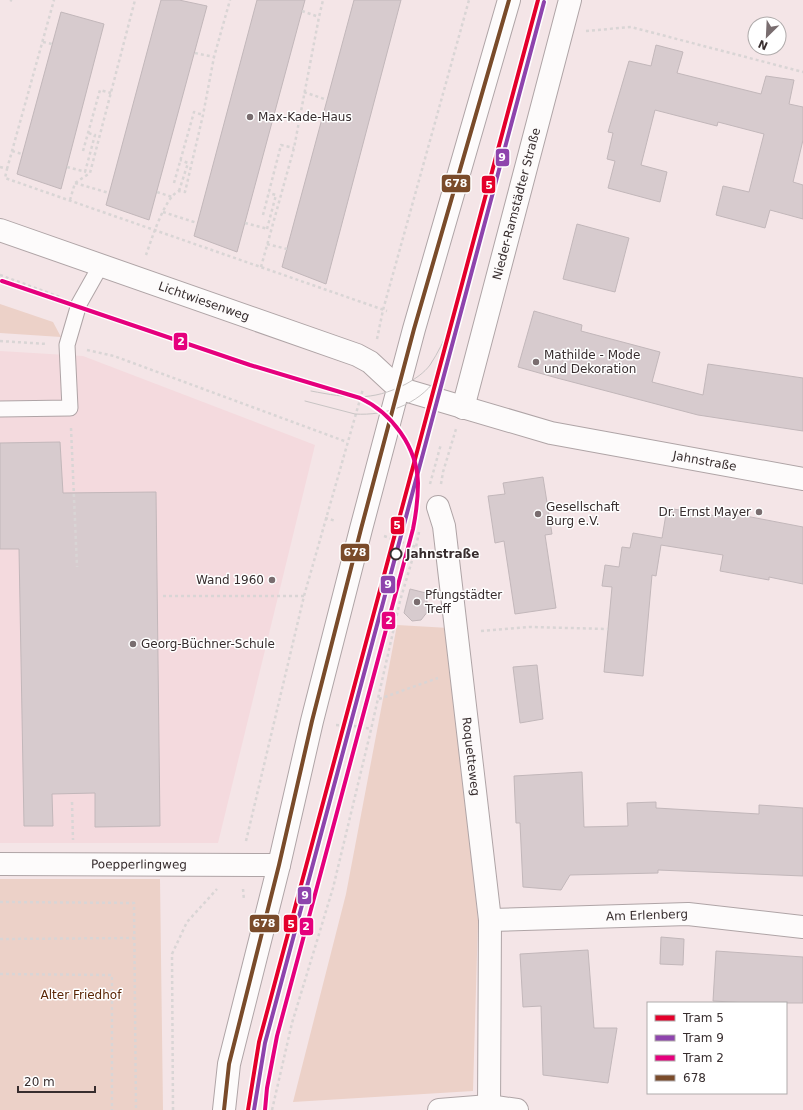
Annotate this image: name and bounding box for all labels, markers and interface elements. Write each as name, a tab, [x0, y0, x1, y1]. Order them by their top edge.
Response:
north arrow	[747, 16, 787, 56]
text: N	[756, 37, 770, 52]
place label: Max-Kade-Haus	[258, 110, 352, 124]
marker: Max-Kade-Haus	[245, 112, 255, 122]
street label: Nieder-Ramstädter Straße	[490, 126, 543, 282]
line badge: 9	[495, 148, 510, 167]
text: 9	[498, 151, 506, 164]
line badge: 678	[441, 174, 471, 193]
line badge: 5	[481, 175, 496, 194]
text: 678	[445, 177, 467, 190]
text: 5	[485, 179, 493, 192]
street label: Lichtwiesenweg	[156, 279, 251, 324]
line badge: 2	[173, 332, 188, 351]
text: 2	[177, 335, 185, 348]
place label: Mathilde - Mode und Dekoration	[544, 348, 640, 376]
marker: Mathilde - Mode und Dekoration	[531, 357, 541, 367]
street label: Jahnstraße	[671, 448, 738, 474]
place label: Gesellschaft Burg e.V.	[546, 500, 620, 528]
place label: Dr. Ernst Mayer	[658, 505, 751, 519]
marker: Dr. Ernst Mayer	[754, 507, 764, 517]
marker: Gesellschaft Burg e.V.	[533, 509, 543, 519]
line badge: 5	[390, 516, 405, 535]
text: 5	[393, 519, 401, 532]
line badge: 678	[340, 543, 370, 562]
text: 678	[344, 546, 366, 559]
marker: Jahnstraße	[389, 547, 403, 561]
place label: Jahnstraße	[405, 547, 479, 561]
place label: Wand 1960	[196, 573, 264, 587]
marker: Wand 1960	[267, 575, 277, 585]
line badge: 9	[380, 575, 396, 594]
text: 9	[384, 578, 392, 591]
place label: Pfungstädter Treff	[424, 588, 502, 616]
marker: Pfungstädter Treff	[412, 597, 422, 607]
line badge: 2	[381, 611, 396, 630]
text: 2	[385, 614, 393, 627]
place label: Georg-Büchner-Schule	[141, 637, 275, 651]
marker: Georg-Büchner-Schule	[128, 639, 138, 649]
street label: Roquetteweg	[459, 716, 482, 797]
street label: Poepperlingweg	[91, 857, 187, 872]
line badge: 9	[297, 886, 312, 905]
text: 9	[301, 889, 309, 902]
street label: Am Erlenberg	[606, 907, 688, 923]
line badge: 678	[249, 914, 280, 933]
line badge: 5	[283, 914, 298, 933]
text: 678	[253, 917, 275, 930]
line badge: 2	[299, 917, 314, 936]
text: 5	[287, 918, 295, 931]
text: 2	[302, 920, 310, 933]
park label: Alter Friedhof	[41, 988, 122, 1002]
legend	[647, 1002, 787, 1094]
text: Tram 5	[682, 1011, 724, 1025]
text: Tram 9	[682, 1031, 724, 1045]
text: Tram 2	[682, 1051, 724, 1065]
scale bar	[18, 1068, 95, 1094]
text: 678	[683, 1071, 706, 1085]
text: 20 m	[24, 1075, 55, 1089]

